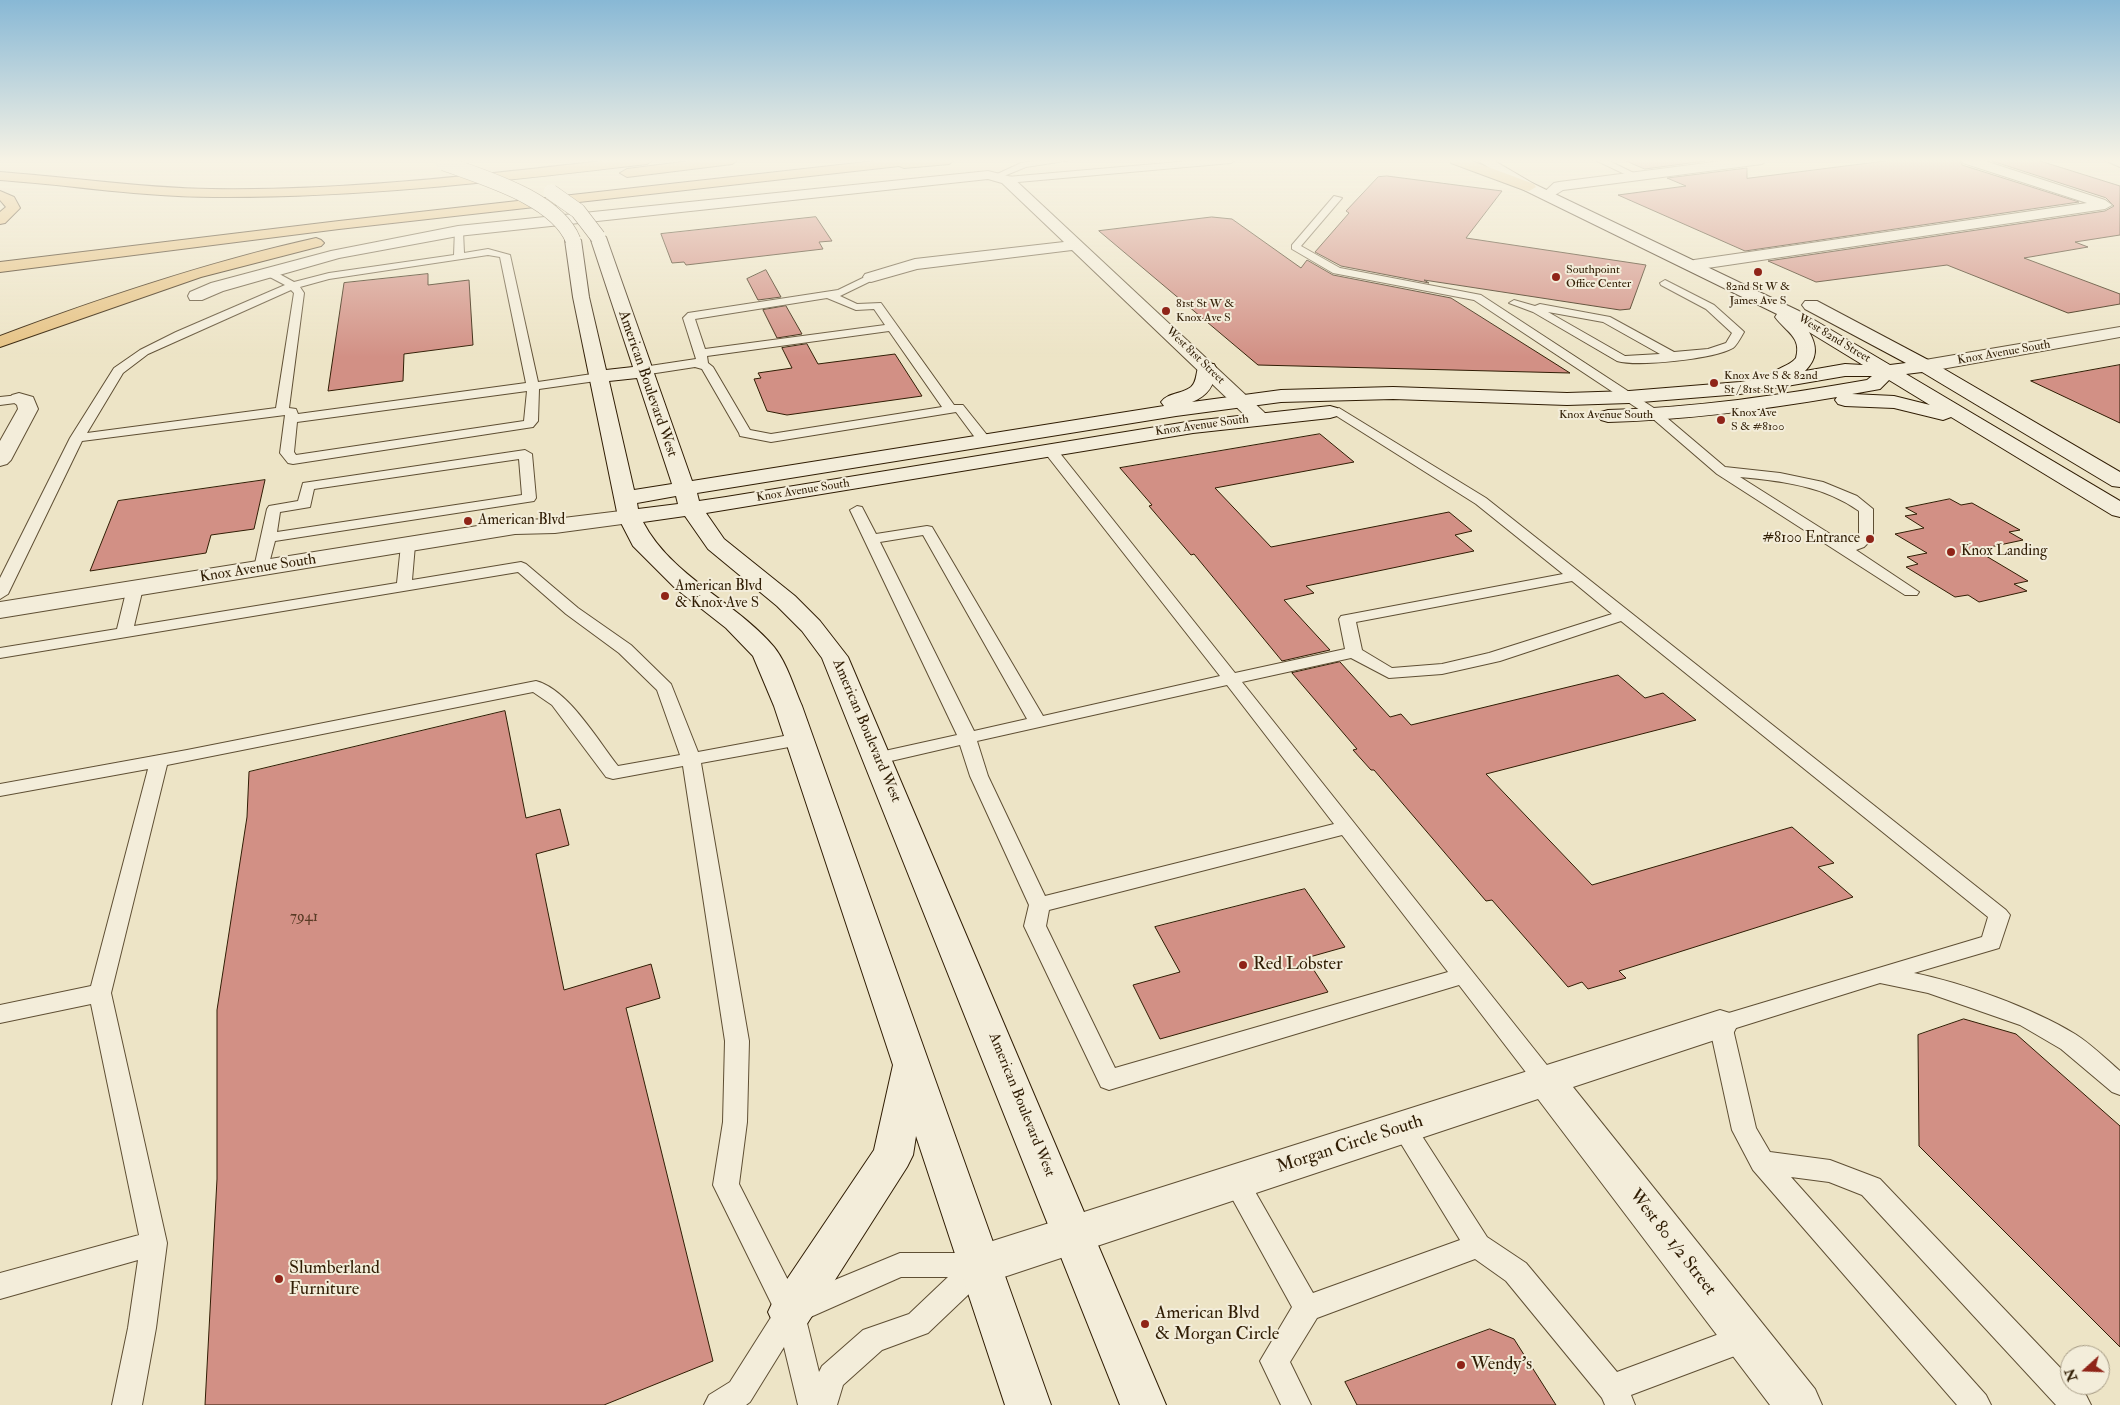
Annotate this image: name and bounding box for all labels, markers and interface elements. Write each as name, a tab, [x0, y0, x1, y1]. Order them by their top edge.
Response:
place label: Southpoint Office Center	[1566, 263, 1631, 291]
marker: 82nd St W & James Ave S	[1752, 266, 1764, 278]
marker: Southpoint Office Center	[1550, 271, 1562, 283]
place label: 82nd St W & James Ave S	[1726, 280, 1790, 308]
place label: 81st St W & Knox Ave S	[1176, 297, 1234, 325]
marker: 81st St W & Knox Ave S	[1160, 305, 1172, 317]
street label: American Boulevard West	[613, 308, 681, 460]
street label: West 82nd Street	[1795, 312, 1873, 366]
street label: West 81st Street	[1163, 324, 1227, 388]
street label: Knox Avenue South	[1956, 338, 2052, 368]
place label: Knox Ave S & 82nd St / 81st St W	[1724, 369, 1818, 397]
marker: Knox Ave S & 82nd St / 81st St W	[1708, 377, 1720, 389]
place label: Knox Ave S & #8100	[1731, 406, 1784, 434]
street label: Knox Avenue South	[1559, 408, 1653, 422]
street label: Knox Avenue South	[1154, 412, 1250, 440]
marker: Knox Ave S & #8100	[1715, 414, 1727, 426]
street label: Knox Avenue South	[755, 477, 851, 505]
place label: American Blvd	[478, 512, 565, 530]
marker: American Blvd	[462, 515, 474, 527]
place label: #8100 Entrance	[1762, 530, 1860, 548]
marker: #8100 Entrance	[1864, 533, 1876, 545]
place label: Knox Landing	[1961, 543, 2047, 561]
marker: Knox Landing	[1945, 546, 1957, 558]
street label: Knox Avenue South	[198, 551, 318, 587]
place label: American Blvd & Knox Ave S	[675, 578, 762, 613]
marker: American Blvd & Knox Ave S	[659, 590, 671, 602]
street label: American Boulevard West	[828, 657, 904, 805]
house number: 7941	[290, 909, 318, 927]
place label: Red Lobster	[1253, 954, 1343, 976]
marker: Red Lobster	[1237, 959, 1249, 971]
street label: American Boulevard West	[984, 1030, 1058, 1180]
street label: Morgan Circle South	[1274, 1111, 1426, 1179]
street label: West 80 1/2 Street	[1624, 1186, 1720, 1300]
place label: Slumberland Furniture	[289, 1258, 380, 1300]
marker: Slumberland Furniture	[273, 1273, 285, 1285]
place label: American Blvd & Morgan Circle	[1155, 1303, 1279, 1346]
marker: American Blvd & Morgan Circle	[1139, 1318, 1151, 1330]
north arrow	[2060, 1345, 2110, 1395]
place label: Wendy's	[1471, 1354, 1532, 1376]
marker: Wendy's	[1455, 1359, 1467, 1371]
text: N	[2061, 1366, 2082, 1384]

